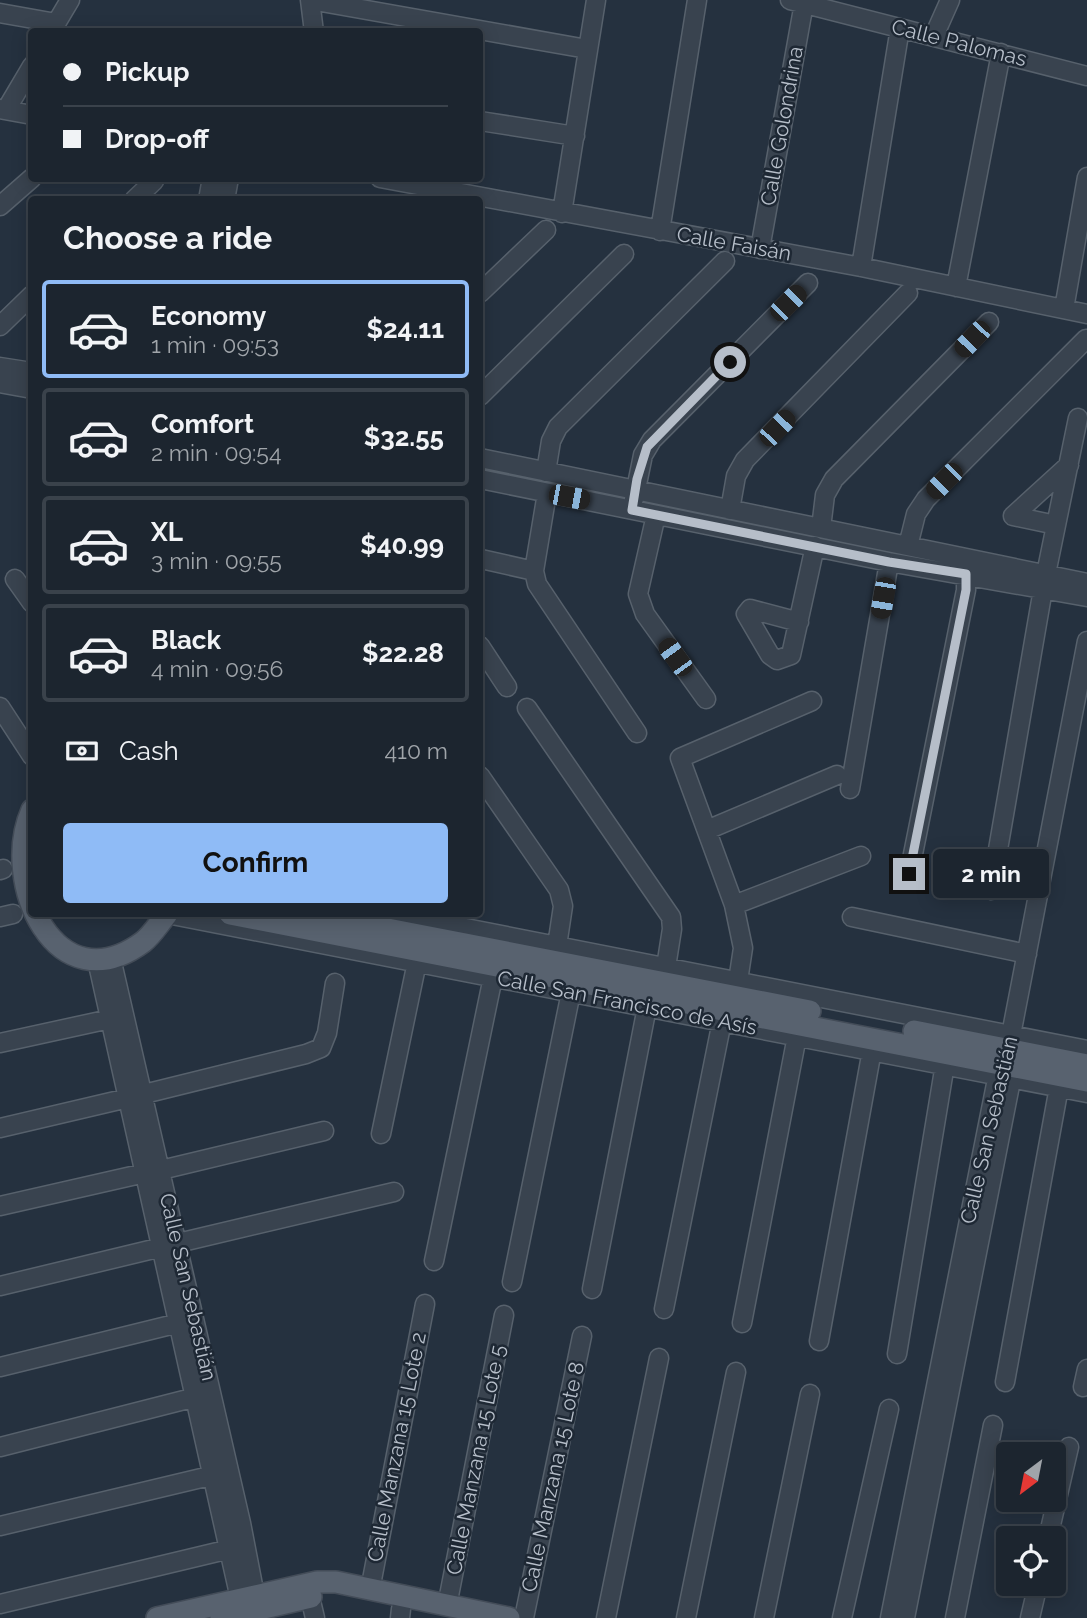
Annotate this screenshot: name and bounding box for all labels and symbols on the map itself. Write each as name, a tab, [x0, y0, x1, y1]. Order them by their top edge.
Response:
street label: Calle Palomas	[889, 14, 1029, 71]
street label: Calle Golondrina	[755, 44, 808, 208]
street label: Calle Faisán	[675, 221, 793, 266]
car	[766, 281, 811, 325]
car	[950, 317, 995, 361]
route start	[714, 346, 746, 378]
car	[755, 406, 800, 450]
car	[922, 459, 967, 503]
car	[547, 483, 592, 511]
car	[870, 575, 897, 621]
car	[655, 634, 696, 680]
callout: 2 min	[934, 850, 1049, 898]
route end	[893, 858, 925, 890]
street label: Calle San Francisco de Asís	[495, 965, 759, 1040]
street label: Calle San Sebastián	[955, 1034, 1022, 1226]
street label: Calle San Sebastián	[155, 1191, 222, 1383]
street label: Calle Manzana 15 Lote 2	[362, 1330, 431, 1564]
street label: Calle Manzana 15 Lote 5	[441, 1343, 510, 1577]
street label: Calle Manzana 15 Lote 8	[516, 1359, 589, 1594]
north arrow	[996, 1442, 1066, 1512]

